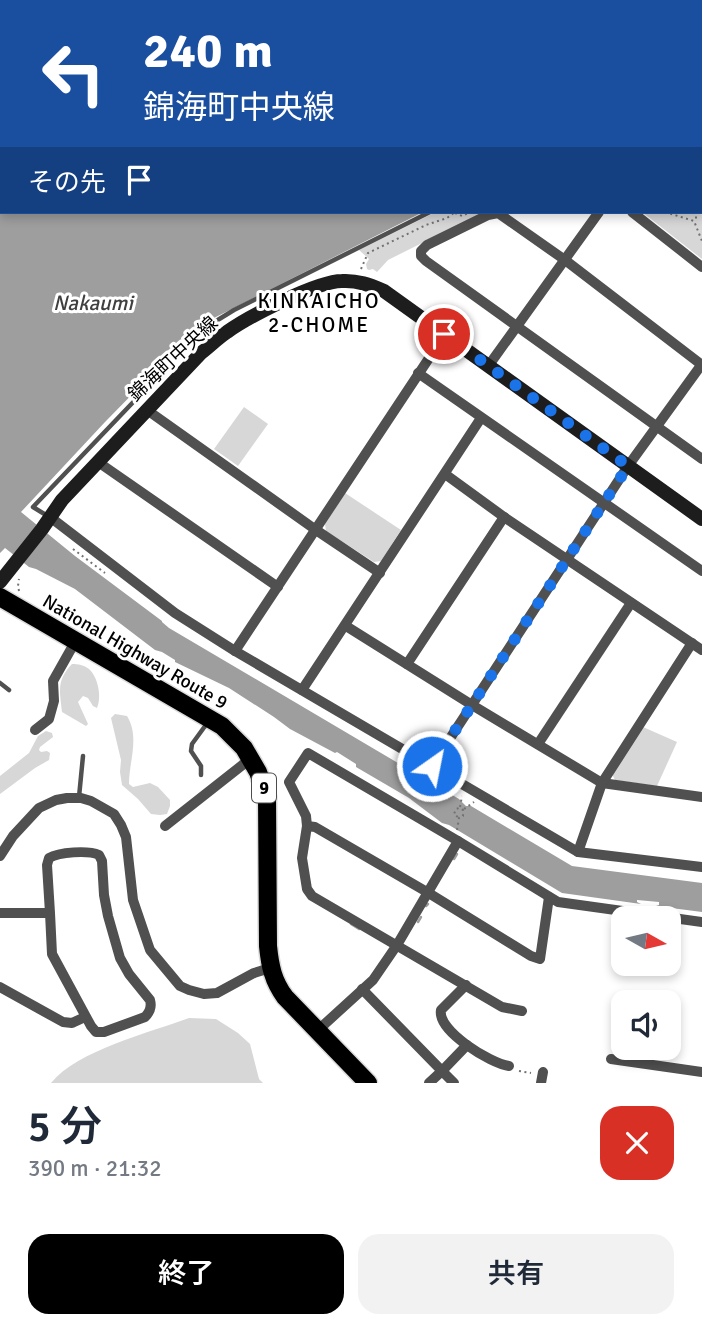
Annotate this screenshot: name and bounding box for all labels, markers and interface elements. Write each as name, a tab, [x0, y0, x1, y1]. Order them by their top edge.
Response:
text: 240 m	[143, 21, 273, 81]
icon: left	[28, 28, 119, 119]
text: 錦海町中央線	[143, 88, 335, 127]
icon: arrive	[120, 161, 158, 199]
text: その先	[28, 167, 106, 199]
district label: KINKAICHO 2-CHOME	[257, 288, 381, 338]
water label: Nakaumi	[53, 290, 135, 316]
pin	[414, 304, 474, 364]
street label: 錦海町中央線	[123, 311, 223, 407]
icon: arrive	[425, 315, 463, 353]
street label: National Highway Route 9	[38, 589, 232, 715]
position arrow	[395, 729, 469, 803]
road number: 9	[252, 774, 276, 802]
north arrow	[611, 906, 681, 976]
map controls	[611, 906, 681, 1060]
button: sound	[611, 990, 681, 1060]
text: 5 分	[28, 1102, 102, 1153]
button: close	[600, 1106, 674, 1180]
text: 390 m · 21:32	[28, 1154, 162, 1183]
button: 終了	[28, 1234, 344, 1314]
button: 共有	[358, 1234, 674, 1314]

